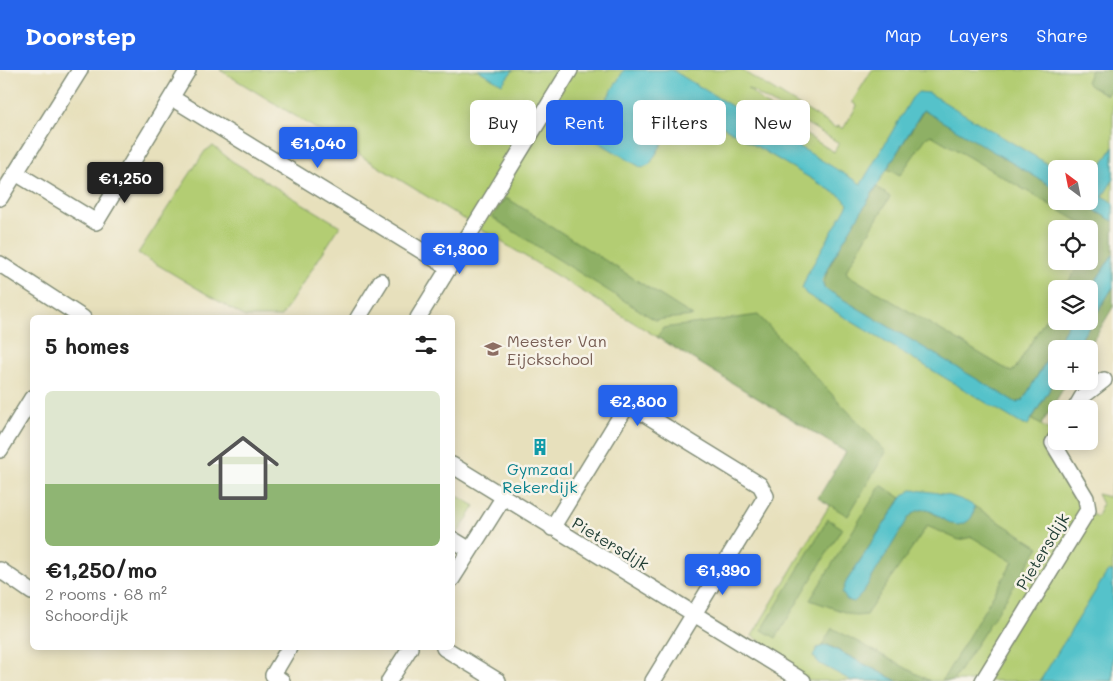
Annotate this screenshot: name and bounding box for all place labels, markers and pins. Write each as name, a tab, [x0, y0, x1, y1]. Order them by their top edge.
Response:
pin: €1,040	[277, 126, 359, 169]
pin: €1,250	[84, 162, 166, 204]
pin: €1,300	[419, 232, 501, 275]
place label: Meester Van Eijckschool	[507, 330, 607, 369]
school or university icon: Meester Van Eijckschool	[483, 339, 503, 359]
pin: €2,800	[597, 384, 679, 427]
building icon: Gymzaal Rekerdijk	[530, 437, 550, 457]
place label: Gymzaal Rekerdijk	[502, 458, 578, 497]
pin: €1,390	[682, 554, 764, 596]

